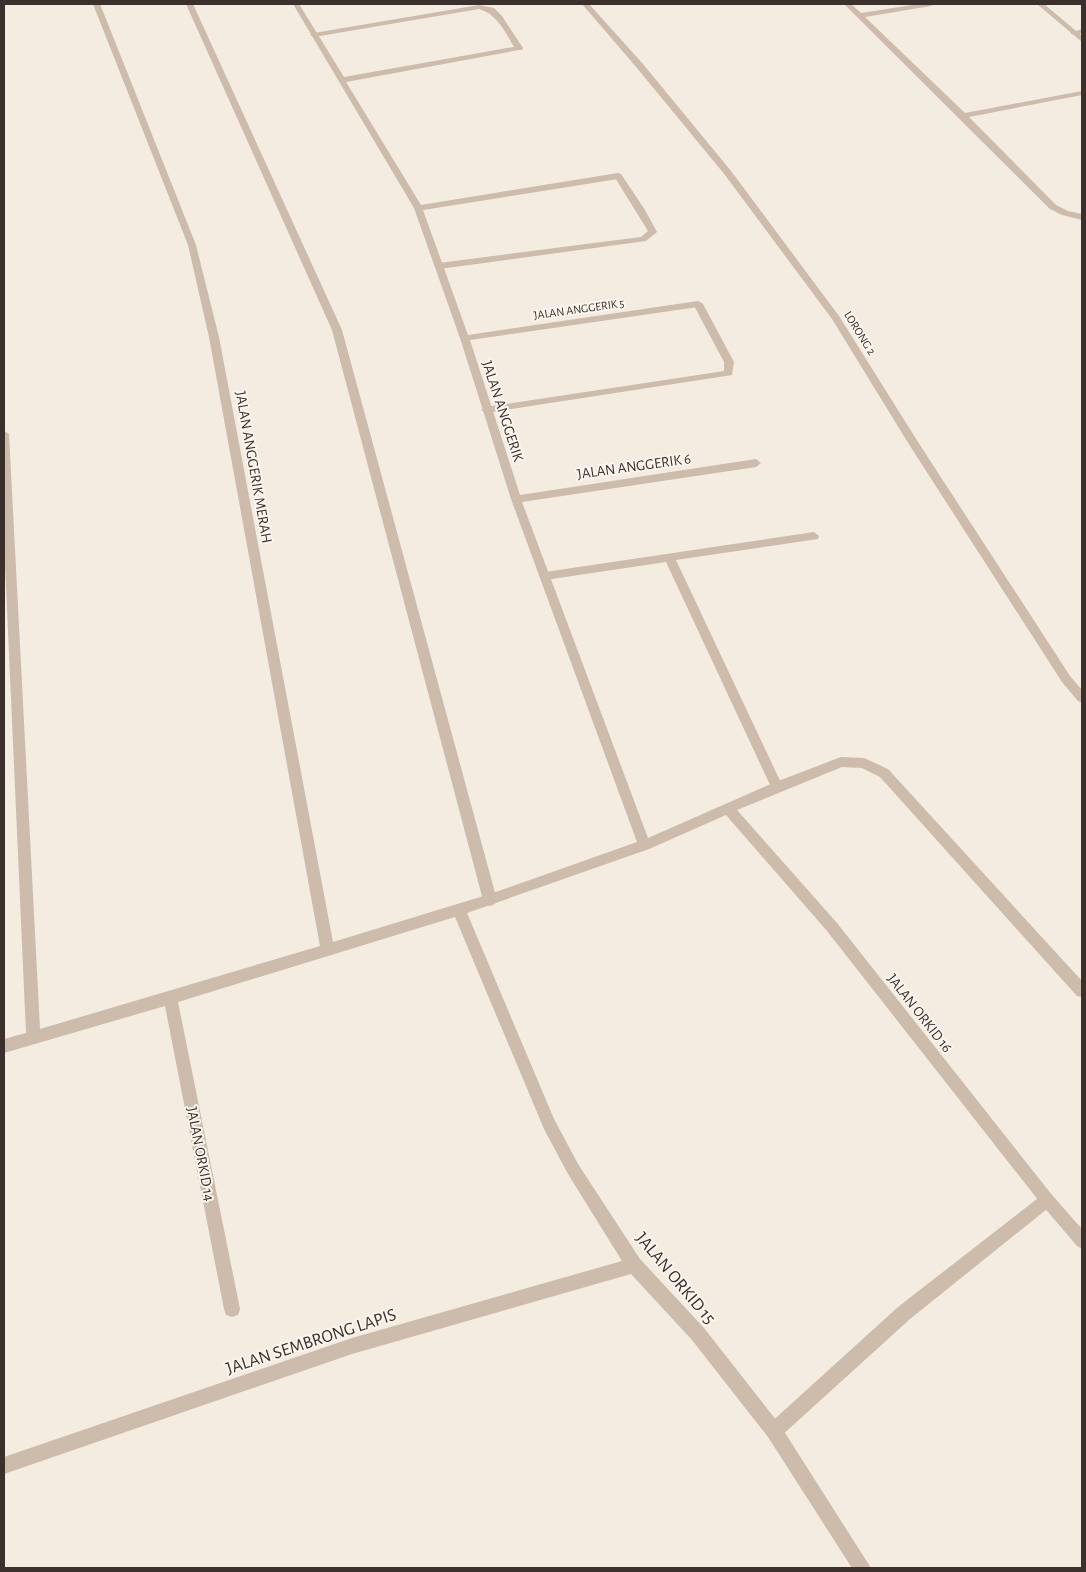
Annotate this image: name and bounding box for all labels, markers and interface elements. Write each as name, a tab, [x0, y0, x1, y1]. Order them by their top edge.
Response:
street label: JALAN ANGGERIK 5	[533, 297, 625, 321]
street label: LORONG 2	[842, 309, 878, 357]
street label: JALAN ANGGERIK	[479, 359, 526, 464]
street label: JALAN ANGGERIK MERAH	[233, 390, 274, 544]
street label: JALAN ANGGERIK 6	[576, 451, 692, 482]
street label: JALAN ORKID 16	[884, 971, 955, 1056]
street label: JALAN ORKID 14	[184, 1106, 217, 1202]
street label: JALAN ORKID 15	[632, 1229, 719, 1328]
street label: JALAN SEMBRONG LAPIS	[224, 1306, 399, 1378]

